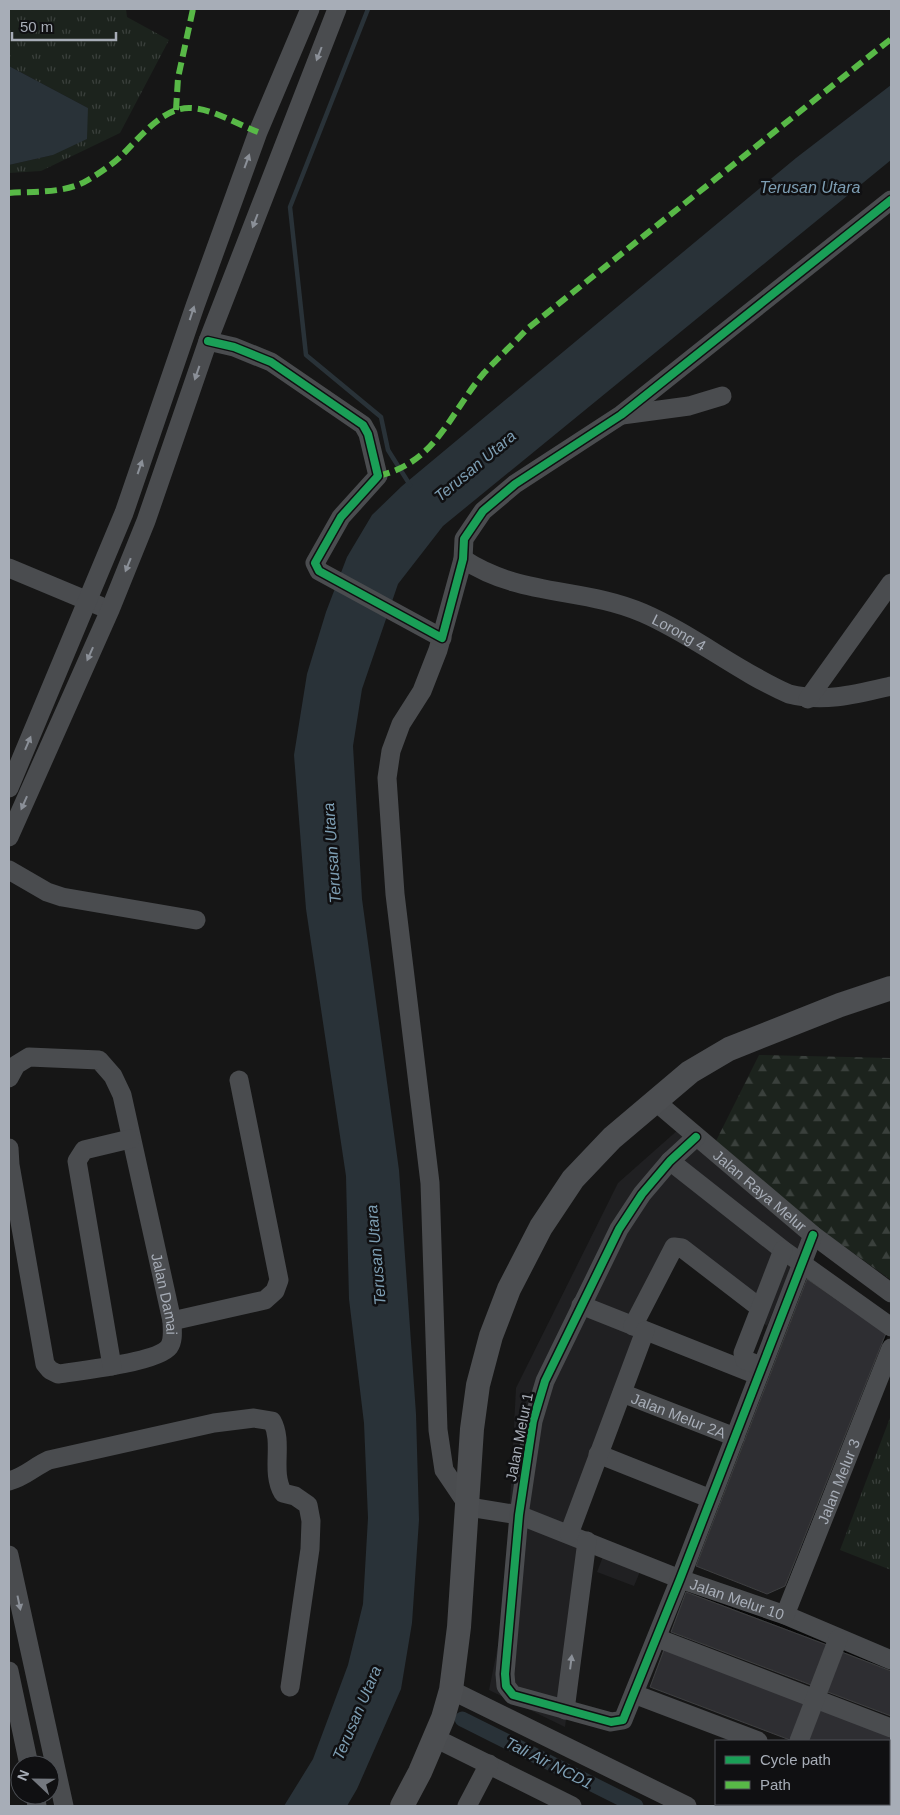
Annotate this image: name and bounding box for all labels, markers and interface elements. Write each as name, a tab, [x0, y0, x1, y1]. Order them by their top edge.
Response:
scale bar	[12, 10, 116, 42]
text: 50 m	[20, 18, 53, 35]
one-way arrow	[315, 47, 323, 62]
one-way arrow	[244, 153, 251, 168]
water label: Terusan Utara	[760, 179, 861, 196]
one-way arrow	[251, 214, 259, 229]
one-way arrow	[189, 306, 197, 321]
one-way arrow	[193, 365, 200, 380]
water label: Terusan Utara	[431, 427, 519, 505]
one-way arrow	[137, 460, 144, 475]
one-way arrow	[124, 558, 132, 573]
street label: Lorong 4	[650, 610, 709, 654]
one-way arrow	[86, 647, 94, 661]
one-way arrow	[25, 736, 33, 750]
one-way arrow	[20, 796, 28, 810]
water label: Terusan Utara	[320, 802, 344, 904]
street label: Jalan Raya Melur	[710, 1146, 810, 1235]
water label: Terusan Utara	[363, 1204, 389, 1306]
street label: Jalan Damai	[149, 1251, 181, 1335]
street label: Jalan Melur 2A	[629, 1389, 729, 1441]
street label: Jalan Melur 1	[502, 1391, 536, 1483]
street label: Jalan Melur 3	[814, 1436, 863, 1526]
street label: Jalan Melur 10	[688, 1575, 787, 1623]
one-way arrow	[15, 1595, 23, 1611]
one-way arrow	[568, 1654, 576, 1670]
water label: Terusan Utara	[329, 1663, 385, 1763]
water label: Tali Air NCD1	[502, 1734, 596, 1792]
legend	[715, 1740, 890, 1805]
text: Cycle path	[760, 1751, 831, 1768]
north arrow	[10, 1755, 60, 1805]
text: N	[14, 1767, 32, 1783]
text: Path	[760, 1776, 791, 1793]

